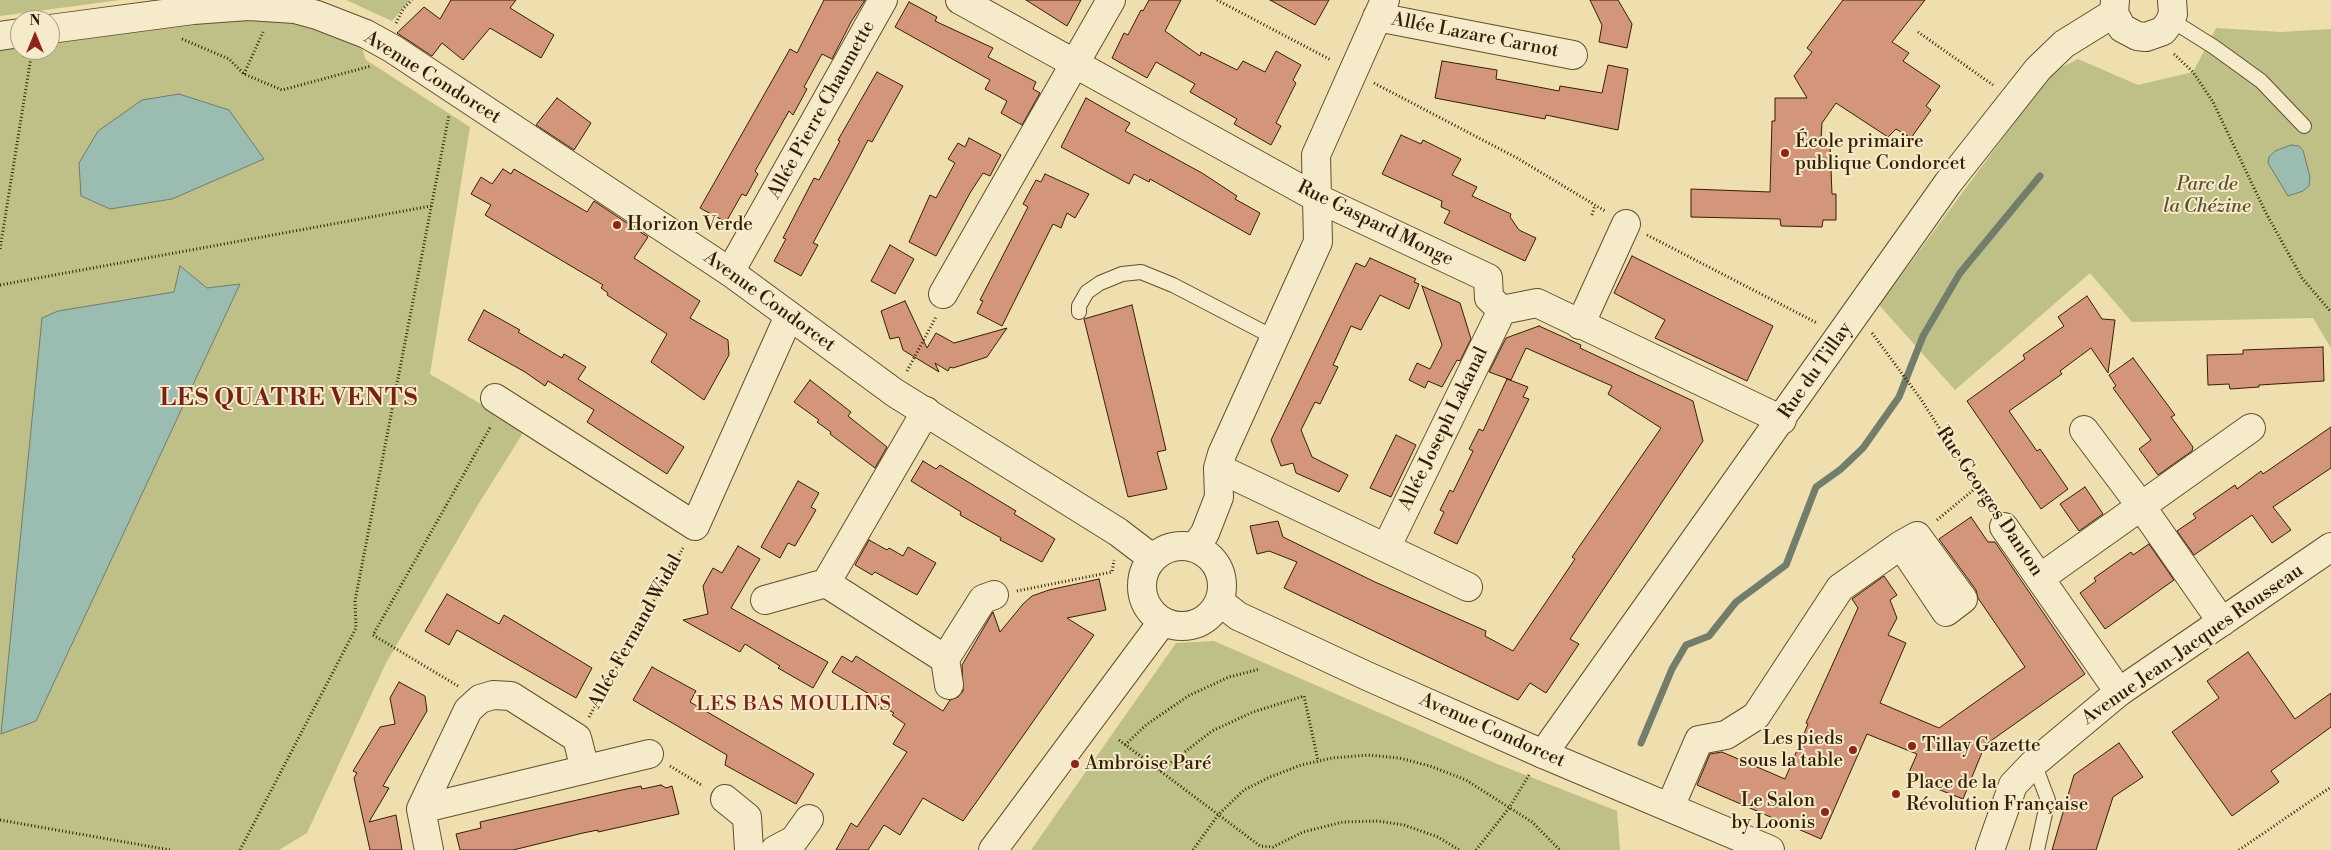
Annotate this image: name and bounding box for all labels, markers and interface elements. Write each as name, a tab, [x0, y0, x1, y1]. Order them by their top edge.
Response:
street label: Allée Lazare Carnot	[1390, 9, 1560, 63]
north arrow	[10, 10, 60, 60]
text: N	[29, 12, 41, 30]
street label: Allée Pierre Chaumette	[763, 17, 881, 203]
street label: Avenue Condorcet	[359, 27, 505, 129]
place label: École primaire publique Condorcet	[1795, 131, 1966, 175]
marker: École primaire publique Condorcet	[1779, 147, 1791, 159]
park label: Parc de la Chézine	[2163, 174, 2251, 218]
street label: Rue Gaspard Monge	[1293, 176, 1457, 272]
place label: Horizon Verde	[627, 214, 753, 236]
marker: Horizon Verde	[611, 219, 623, 231]
street label: Avenue Condorcet	[699, 247, 839, 357]
street label: Rue du Tillay	[1774, 318, 1858, 424]
street label: Allée Joseph Lakanal	[1394, 343, 1494, 515]
district label: LES QUATRE VENTS	[158, 385, 420, 413]
street label: Rue Georges Danton	[1930, 423, 2048, 581]
street label: Allée Fernand Widal	[584, 551, 688, 713]
street label: Avenue Jean-Jacques Rousseau	[2078, 560, 2308, 730]
street label: Avenue Condorcet	[1416, 689, 1568, 773]
district label: LES BAS MOULINS	[694, 693, 894, 717]
place label: Les pieds sous la table	[1739, 728, 1843, 772]
place label: Tillay Gazette	[1922, 735, 2041, 757]
marker: Tillay Gazette	[1906, 740, 1918, 752]
marker: Les pieds sous la table	[1847, 744, 1859, 756]
place label: Ambroise Paré	[1085, 753, 1212, 775]
marker: Ambroise Paré	[1069, 758, 1081, 770]
place label: Place de la Révolution Française	[1906, 772, 2088, 816]
marker: Place de la Révolution Française	[1890, 788, 1902, 800]
place label: Le Salon by Loonis	[1731, 790, 1815, 834]
marker: Le Salon by Loonis	[1819, 806, 1831, 818]

